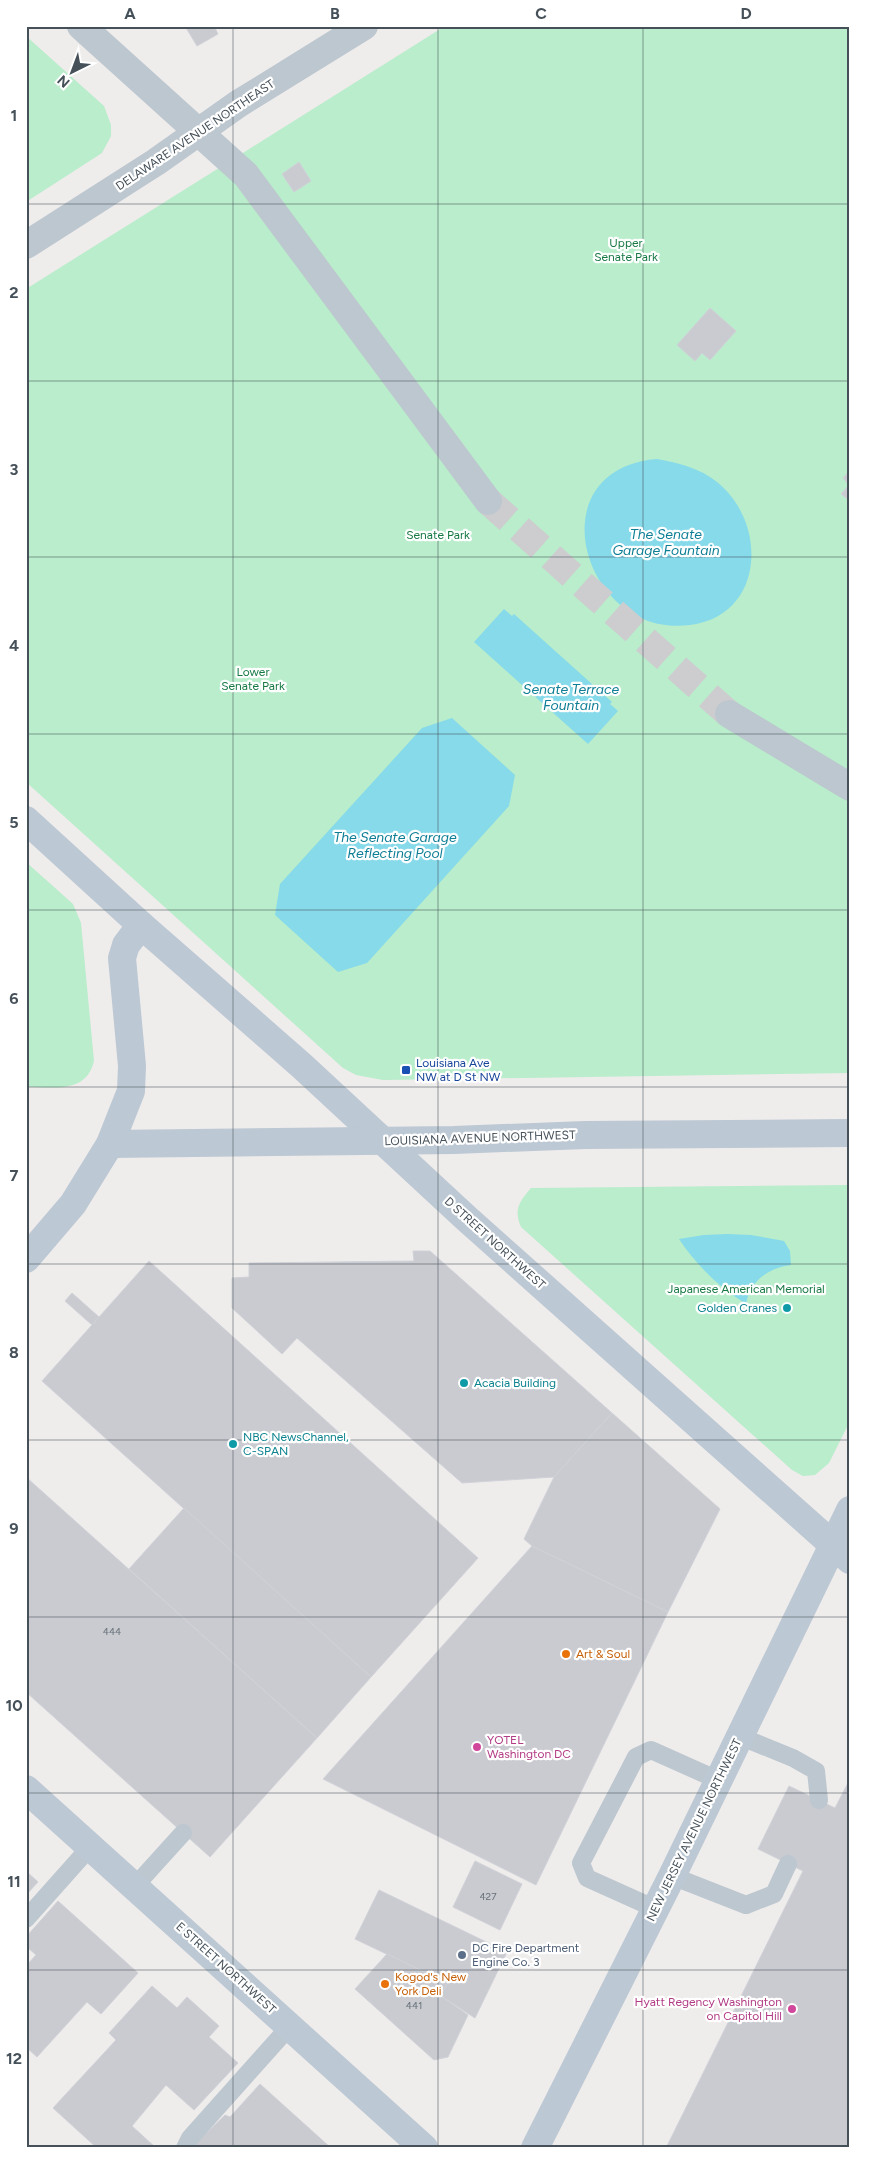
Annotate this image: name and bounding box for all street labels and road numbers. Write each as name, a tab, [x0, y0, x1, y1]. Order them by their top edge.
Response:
street label: DELAWARE AVENUE NORTHEAST	[113, 76, 277, 193]
street label: LOUISIANA AVENUE NORTHWEST	[384, 1128, 576, 1148]
street label: D STREET NORTHWEST	[442, 1194, 549, 1292]
street label: NEW JERSEY AVENUE NORTHWEST	[644, 1736, 745, 1924]
street label: E STREET NORTHWEST	[173, 1919, 279, 2017]

